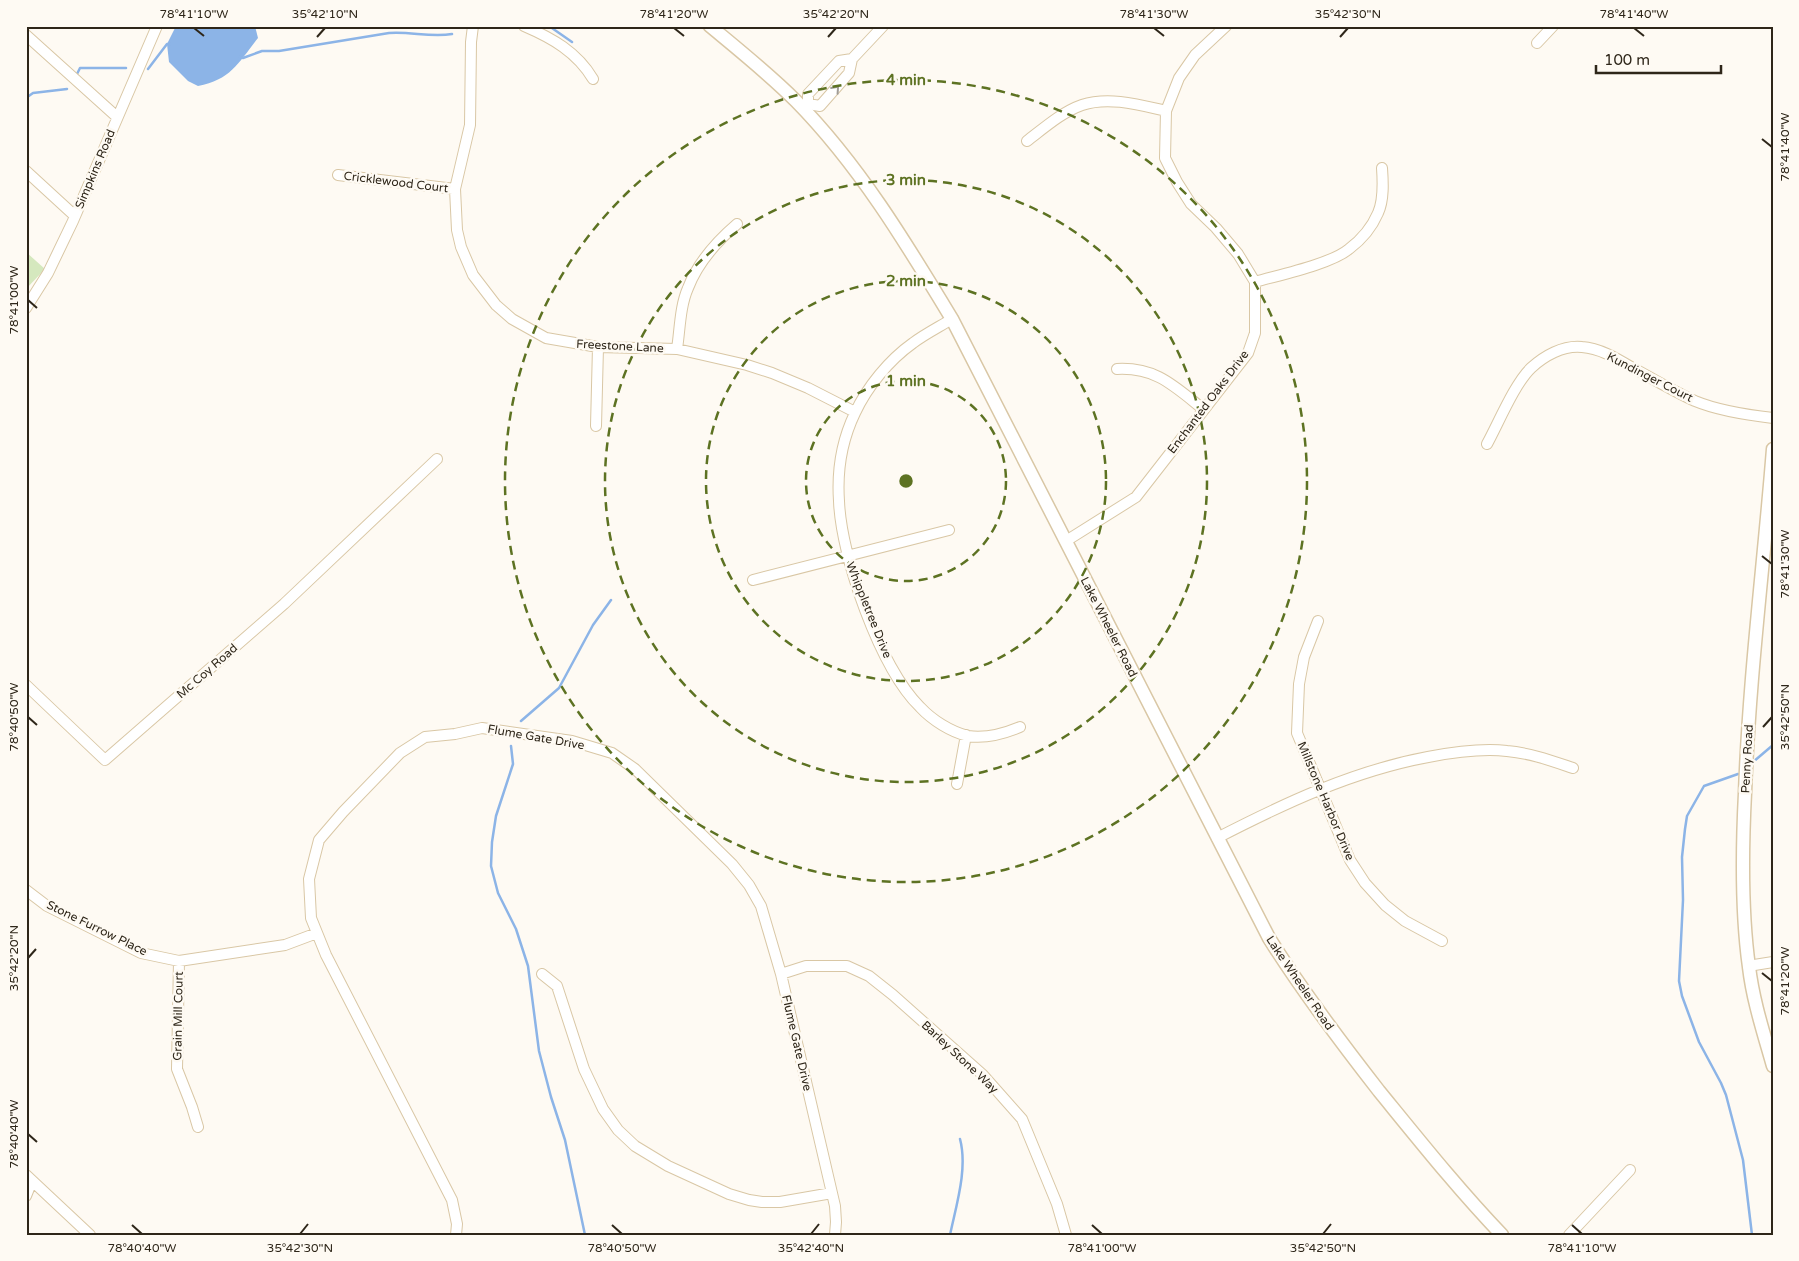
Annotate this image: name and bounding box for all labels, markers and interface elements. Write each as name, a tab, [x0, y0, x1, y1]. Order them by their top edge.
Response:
text: 78°41'10"W	[159, 7, 229, 21]
text: 35°42'10"N	[292, 7, 358, 21]
text: 78°41'20"W	[639, 7, 709, 21]
text: 35°42'20"N	[803, 7, 869, 21]
text: 78°41'30"W	[1119, 7, 1189, 21]
text: 35°42'30"N	[1315, 7, 1381, 21]
text: 78°41'40"W	[1599, 7, 1669, 21]
scale bar	[1596, 42, 1722, 74]
text: 100 m	[1604, 51, 1650, 69]
text: 4 min	[886, 71, 926, 89]
one-way arrow	[830, 85, 839, 94]
text: 78°41'40"W	[1778, 112, 1792, 182]
street label: Simpkins Road	[72, 127, 118, 211]
street label: Cricklewood Court	[343, 169, 449, 195]
text: 3 min	[886, 171, 926, 189]
text: 78°41'00"W	[7, 265, 21, 335]
text: 2 min	[886, 272, 926, 290]
street label: Freestone Lane	[576, 337, 664, 355]
street label: Enchanted Oaks Drive	[1165, 347, 1252, 456]
street label: Kundinger Court	[1605, 349, 1696, 405]
text: 1 min	[886, 372, 926, 390]
centre of rings	[897, 472, 915, 490]
text: 78°41'30"W	[1778, 529, 1792, 599]
street label: Whippletree Drive	[843, 560, 895, 660]
street label: Lake Wheeler Road	[1078, 575, 1140, 679]
street label: Mc Coy Road	[174, 641, 240, 701]
text: 78°40'50"W	[7, 682, 21, 752]
text: 35°42'50"N	[1778, 684, 1792, 750]
street label: Flume Gate Drive	[486, 722, 586, 752]
street label: Penny Road	[1738, 724, 1756, 794]
street label: Millstone Harbor Drive	[1295, 739, 1357, 863]
street label: Stone Furrow Place	[44, 898, 150, 959]
text: 35°42'20"N	[7, 925, 21, 991]
street label: Lake Wheeler Road	[1263, 933, 1337, 1033]
text: 78°41'20"W	[1778, 946, 1792, 1016]
street label: Grain Mill Court	[170, 971, 186, 1061]
street label: Flume Gate Drive	[779, 994, 815, 1093]
street label: Barley Stone Way	[919, 1018, 1002, 1097]
text: 78°40'40"W	[7, 1099, 21, 1169]
text: 78°40'40"W	[107, 1241, 177, 1255]
text: 35°42'30"N	[267, 1241, 333, 1255]
text: 78°40'50"W	[587, 1241, 657, 1255]
text: 35°42'40"N	[778, 1241, 844, 1255]
text: 78°41'00"W	[1067, 1241, 1137, 1255]
text: 35°42'50"N	[1290, 1241, 1356, 1255]
text: 78°41'10"W	[1547, 1241, 1617, 1255]

